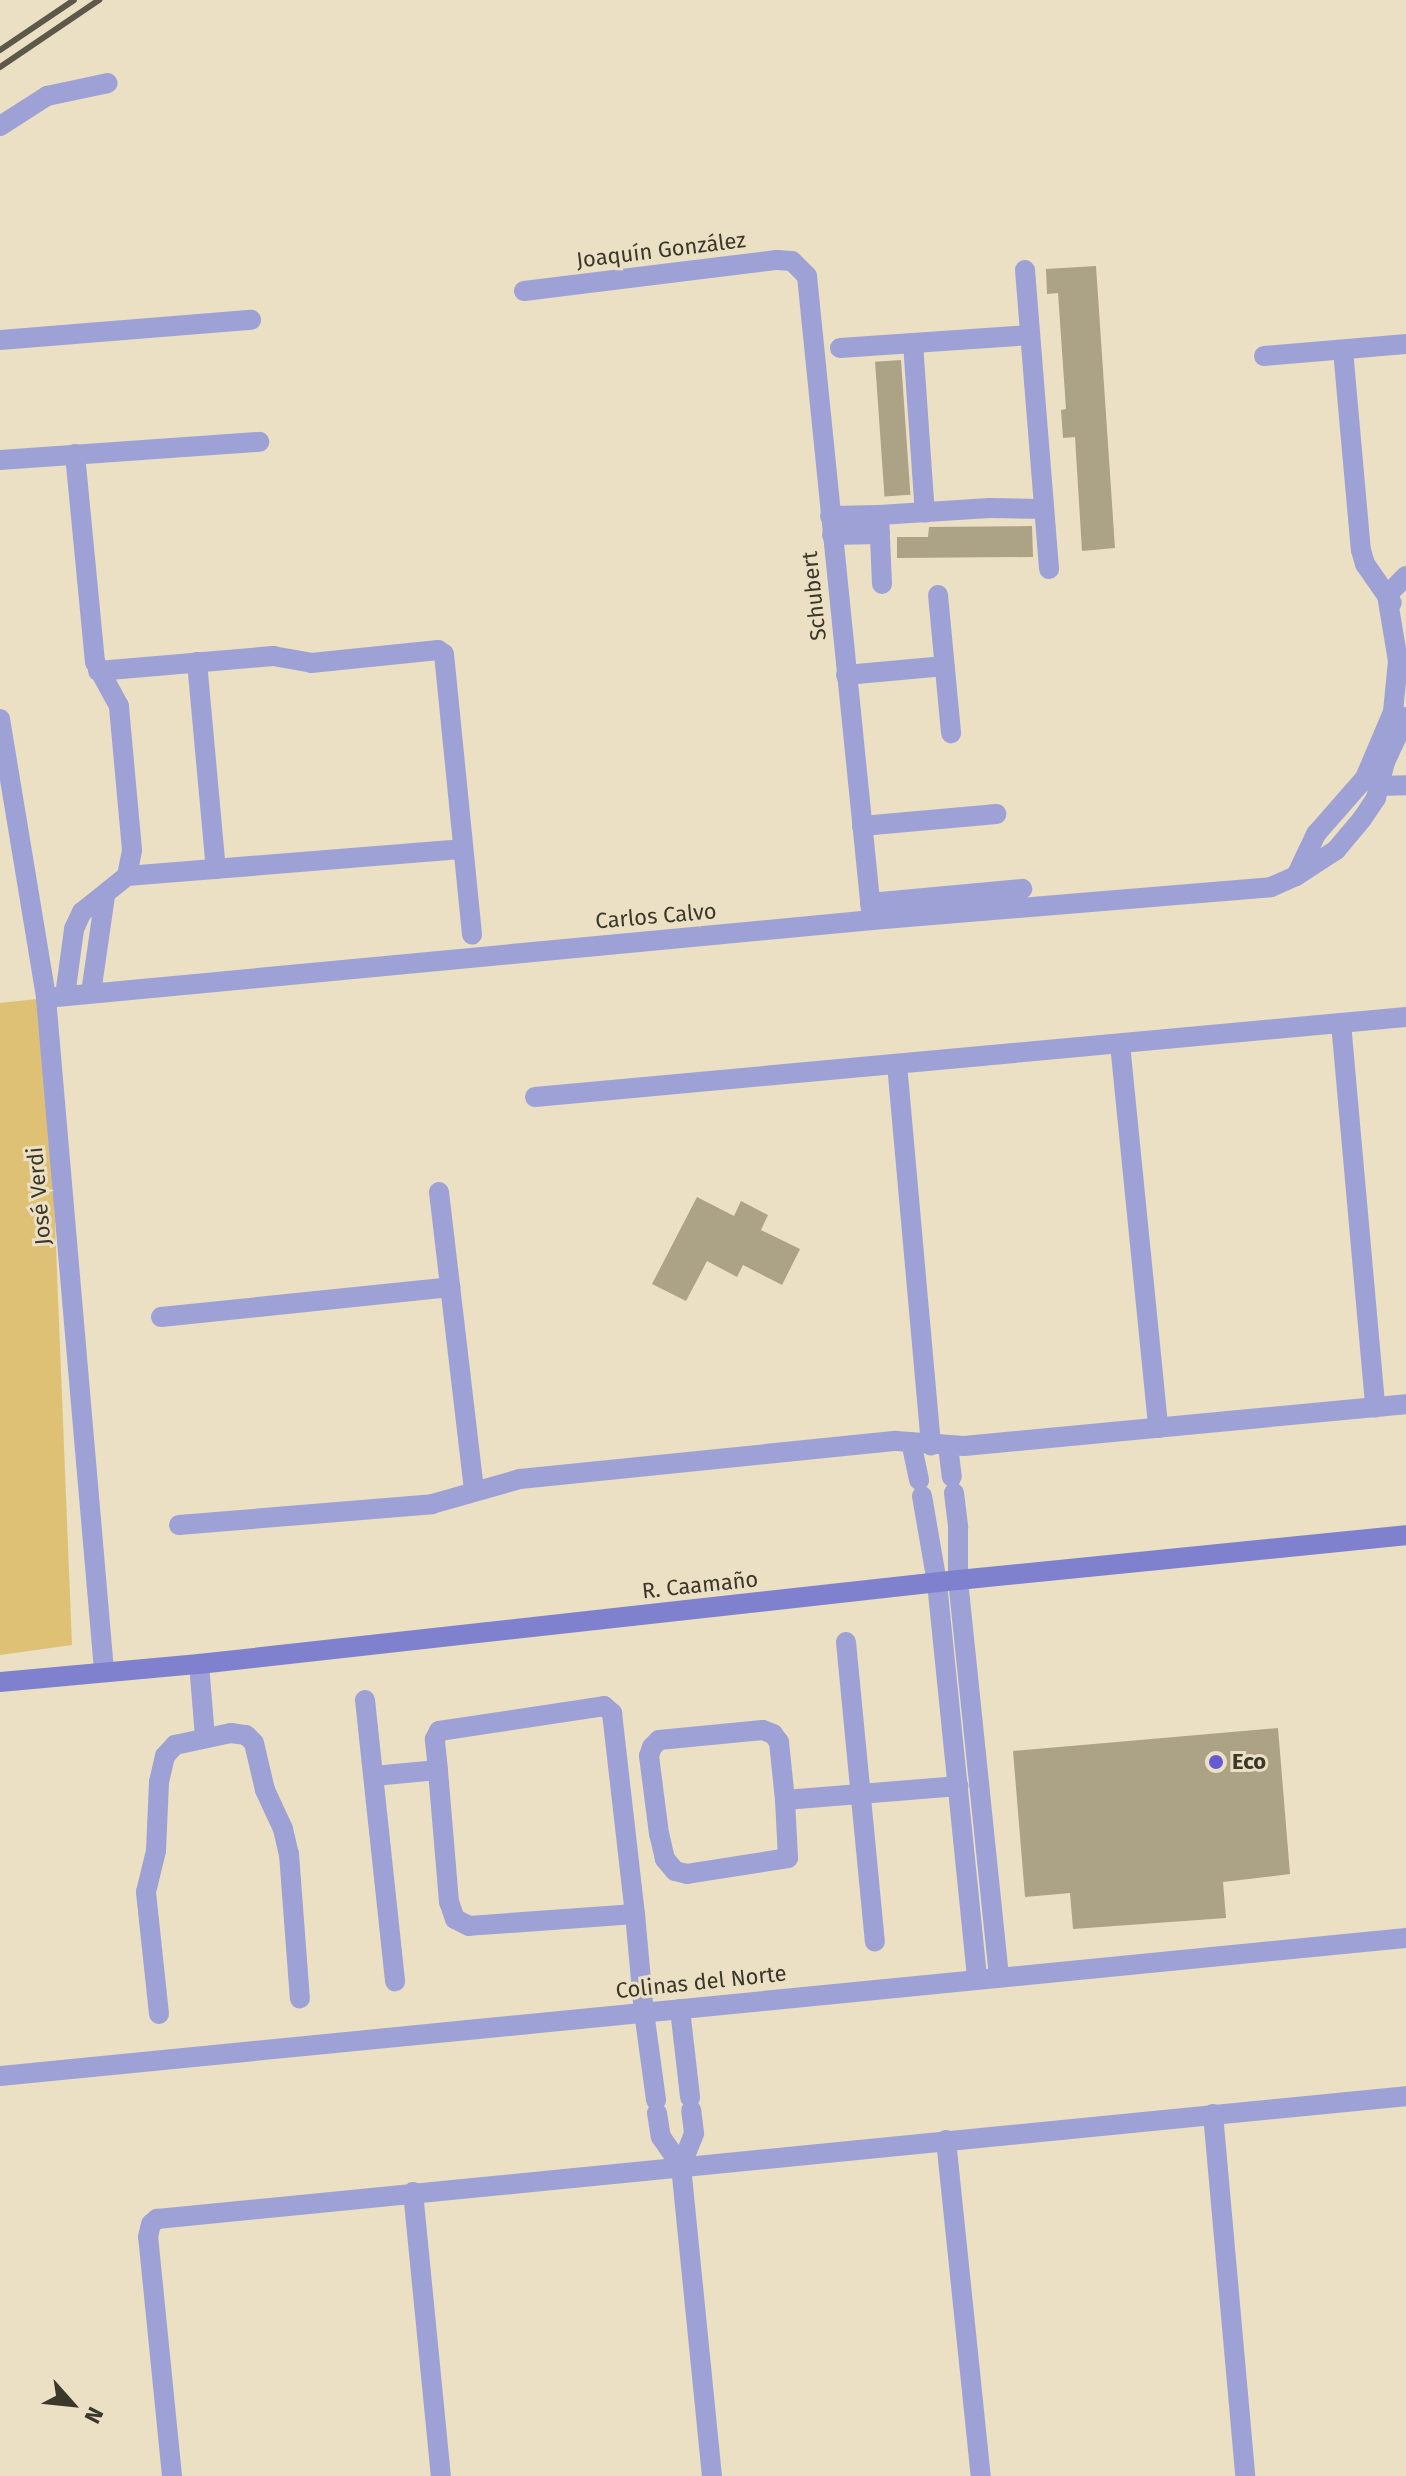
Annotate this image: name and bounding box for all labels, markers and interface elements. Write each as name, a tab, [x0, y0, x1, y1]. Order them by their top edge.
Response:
street label: Joaquín González	[575, 227, 747, 273]
street label: Schubert	[796, 550, 832, 642]
street label: Carlos Calvo	[594, 898, 718, 934]
street label: José Verdi	[22, 1146, 56, 1246]
street label: R. Caamaño	[640, 1566, 760, 1604]
place label: Eco	[1232, 1749, 1266, 1775]
marker: Eco	[1207, 1753, 1225, 1771]
street label: Colinas del Norte	[614, 1960, 788, 2004]
north arrow	[32, 2364, 112, 2444]
text: N	[78, 2402, 109, 2428]

